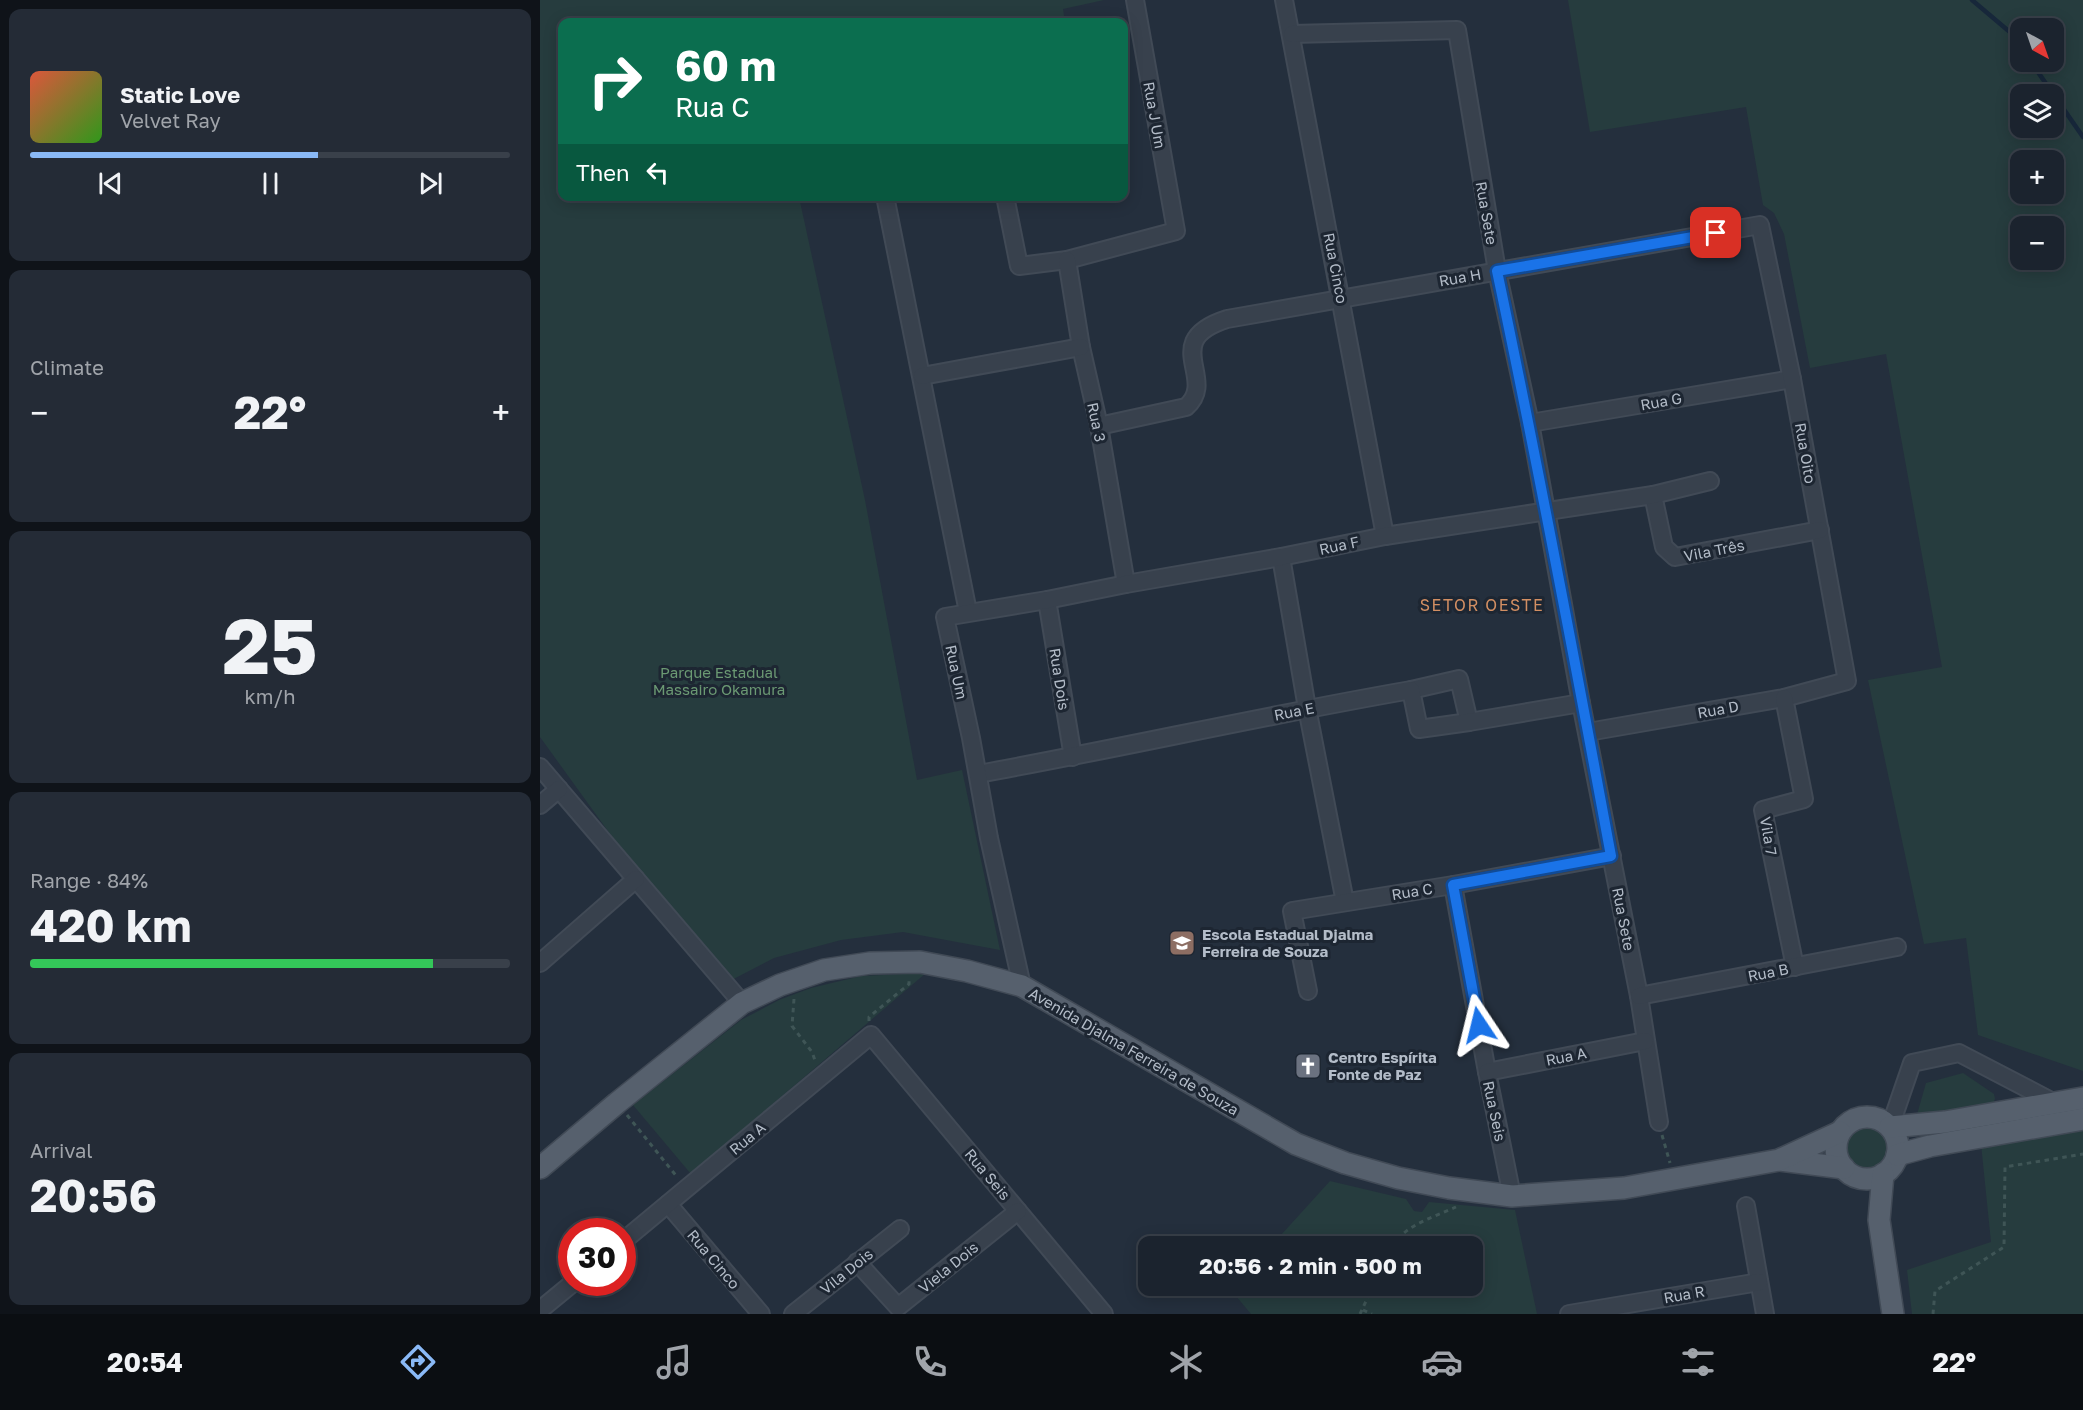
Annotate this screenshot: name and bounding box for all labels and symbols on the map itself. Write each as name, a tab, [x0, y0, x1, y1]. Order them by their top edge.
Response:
north arrow	[2010, 18, 2064, 72]
street label: Rua J Um	[1140, 80, 1170, 150]
street label: Rua Sete	[1473, 180, 1501, 246]
pin	[1690, 207, 1741, 258]
street label: Rua Cinco	[1320, 231, 1352, 305]
street label: Rua H	[1437, 264, 1483, 290]
street label: Rua G	[1639, 389, 1683, 413]
street label: Rua 3	[1084, 401, 1110, 443]
street label: Rua Oito	[1792, 421, 1820, 485]
street label: Rua F	[1317, 532, 1361, 558]
street label: Vila Três	[1682, 535, 1746, 565]
district label: SETOR OESTE	[1420, 595, 1544, 615]
street label: Rua Um	[942, 643, 972, 701]
street label: Rua Dois	[1046, 647, 1074, 711]
park label: Parque Estadual Massairo Okamura	[653, 663, 785, 698]
street label: Rua D	[1696, 697, 1740, 721]
street label: Rua E	[1272, 698, 1316, 724]
street label: Vila 7	[1757, 815, 1781, 857]
street label: Rua C	[1390, 879, 1434, 903]
street label: Rua Sete	[1609, 886, 1639, 953]
place label: Escola Estadual Djalma Ferreira de Souza	[1202, 925, 1374, 960]
school or university icon: Escola Estadual Djalma Ferreira de Souza	[1167, 928, 1197, 958]
street label: Rua B	[1746, 959, 1790, 985]
street label: Avenida Djalma Ferreira de Souza	[1026, 983, 1242, 1119]
position arrow	[1447, 993, 1511, 1057]
street label: Rua A	[1544, 1043, 1588, 1069]
place label: Centro Espírita Fonte de Paz	[1328, 1048, 1437, 1083]
church icon: Centro Espírita Fonte de Paz	[1293, 1051, 1323, 1081]
street label: Rua Seis	[1480, 1079, 1510, 1143]
street label: Rua A	[725, 1118, 769, 1158]
street label: Rua Seis	[961, 1145, 1015, 1203]
speed limit sign: 30	[558, 1218, 636, 1296]
street label: Rua Cinco	[684, 1226, 744, 1292]
street label: Viela Dois	[915, 1238, 981, 1296]
street label: Vila Dois	[816, 1244, 876, 1298]
street label: Rua R	[1662, 1282, 1706, 1306]

